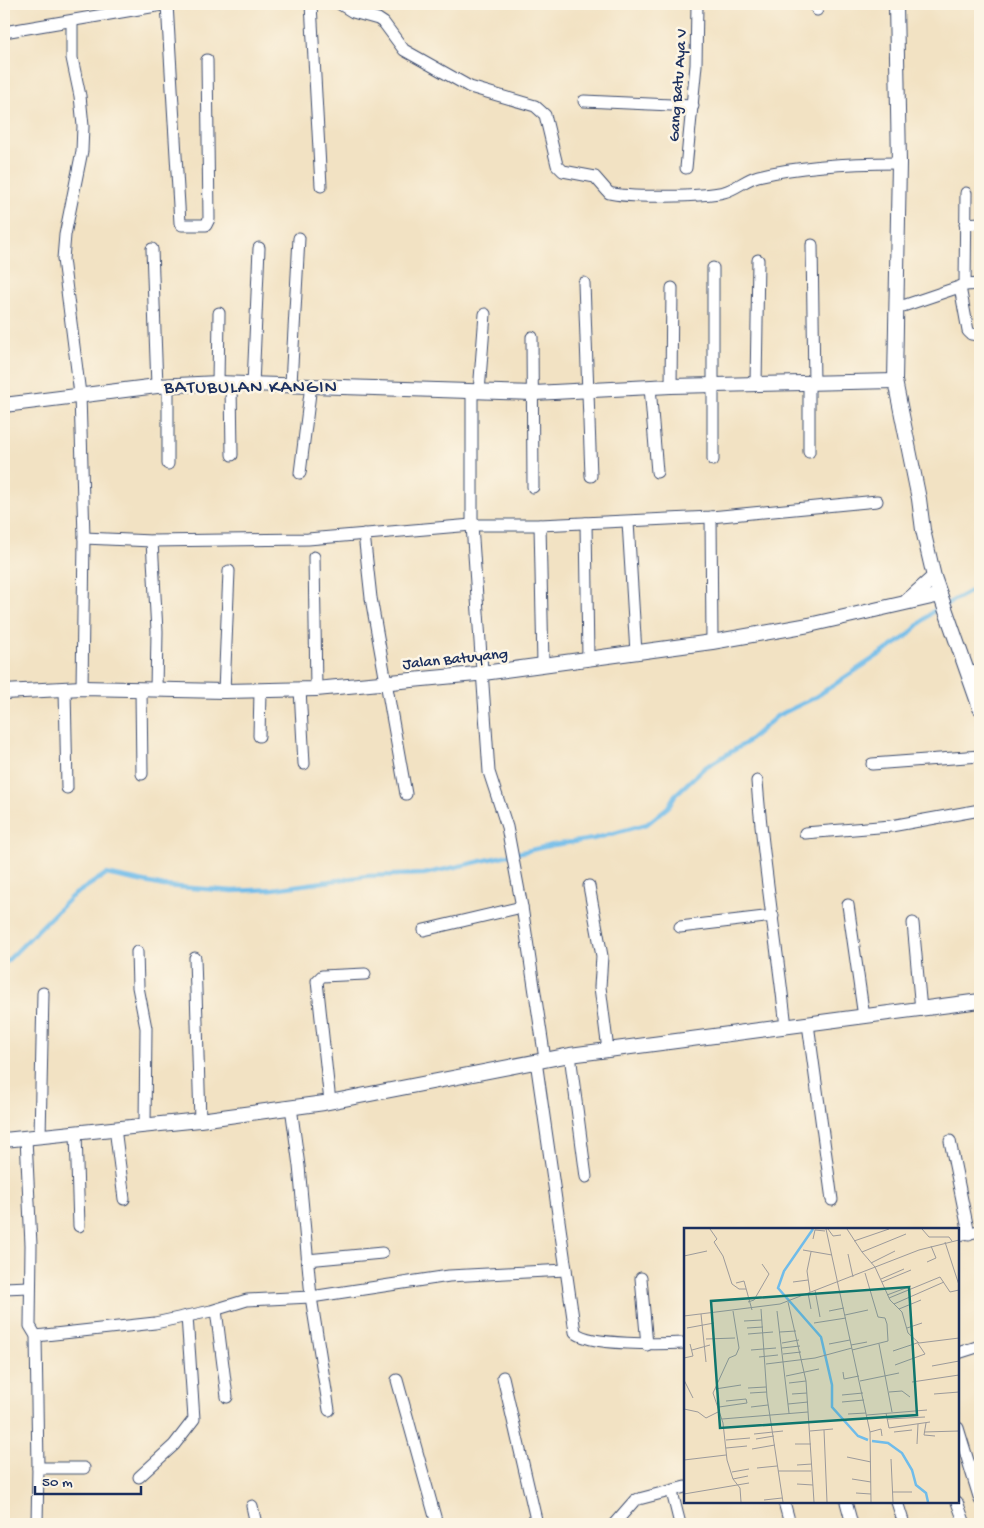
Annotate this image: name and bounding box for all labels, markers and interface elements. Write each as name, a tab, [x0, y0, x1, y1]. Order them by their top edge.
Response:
street label: Gang Batu Aya V	[666, 28, 693, 142]
district label: BATUBULAN KANGIN	[163, 377, 338, 400]
street label: Jalan Batuyang	[402, 646, 509, 675]
inset map	[684, 1228, 959, 1503]
scale bar	[35, 1463, 141, 1495]
text: 50 m	[42, 1474, 73, 1492]

